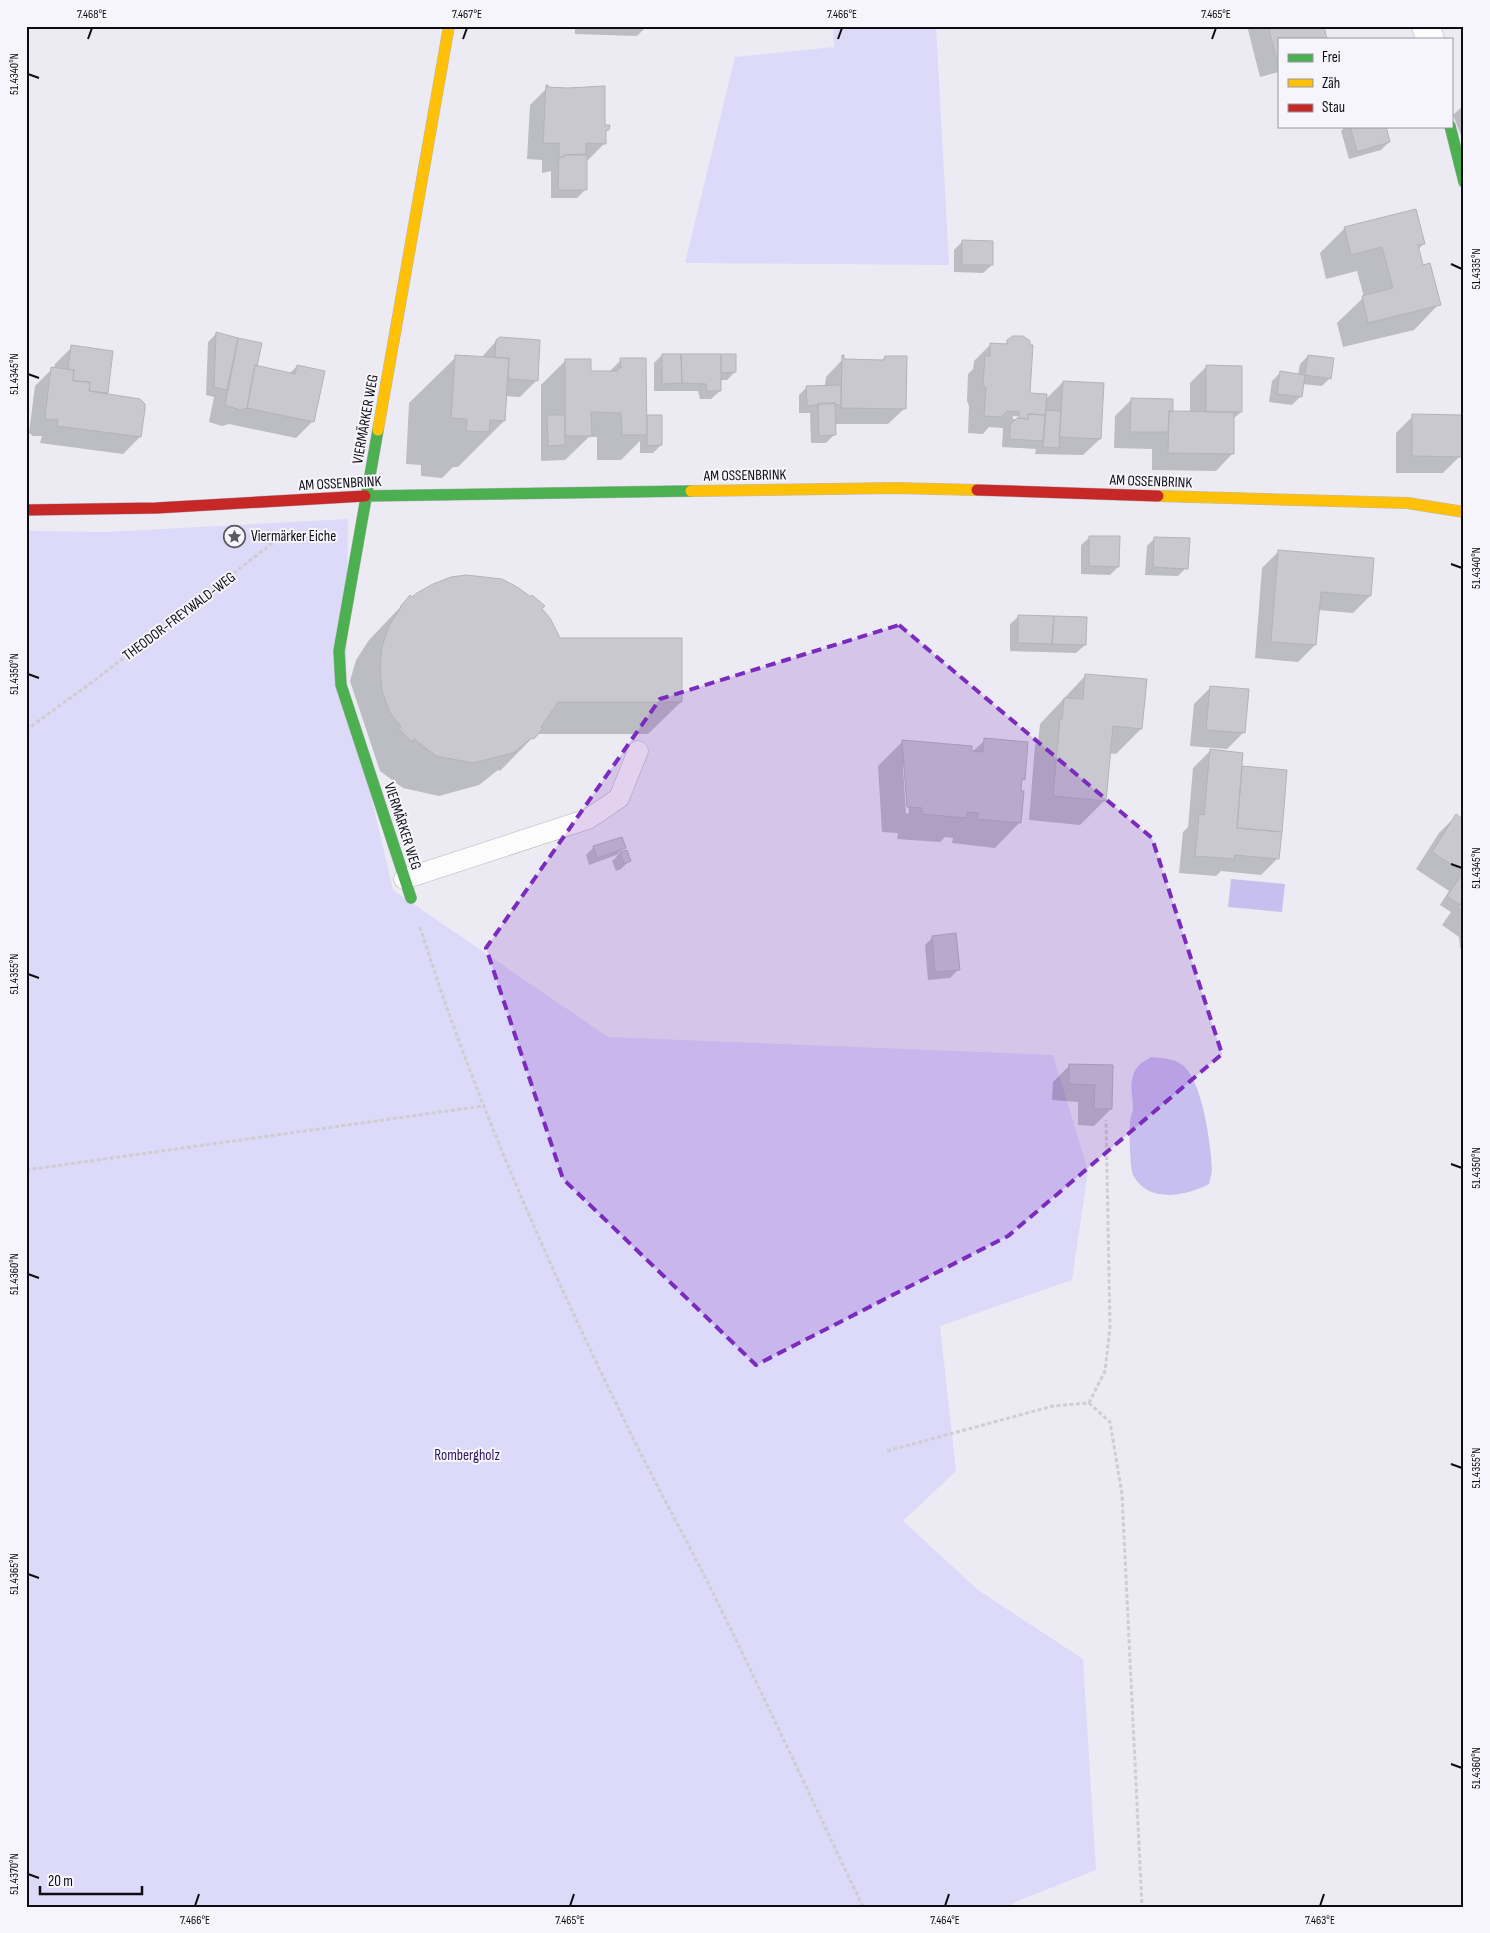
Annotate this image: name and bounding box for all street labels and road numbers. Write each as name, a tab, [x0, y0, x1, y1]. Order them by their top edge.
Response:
street label: VIERMÄRKER WEG	[348, 373, 383, 465]
street label: AM OSSENBRINK	[703, 465, 787, 486]
street label: AM OSSENBRINK	[1108, 471, 1193, 492]
street label: AM OSSENBRINK	[297, 472, 382, 495]
street label: THEODOR-FREYWALD-WEG	[119, 568, 239, 665]
street label: VIERMÄRKER WEG	[379, 780, 426, 872]

